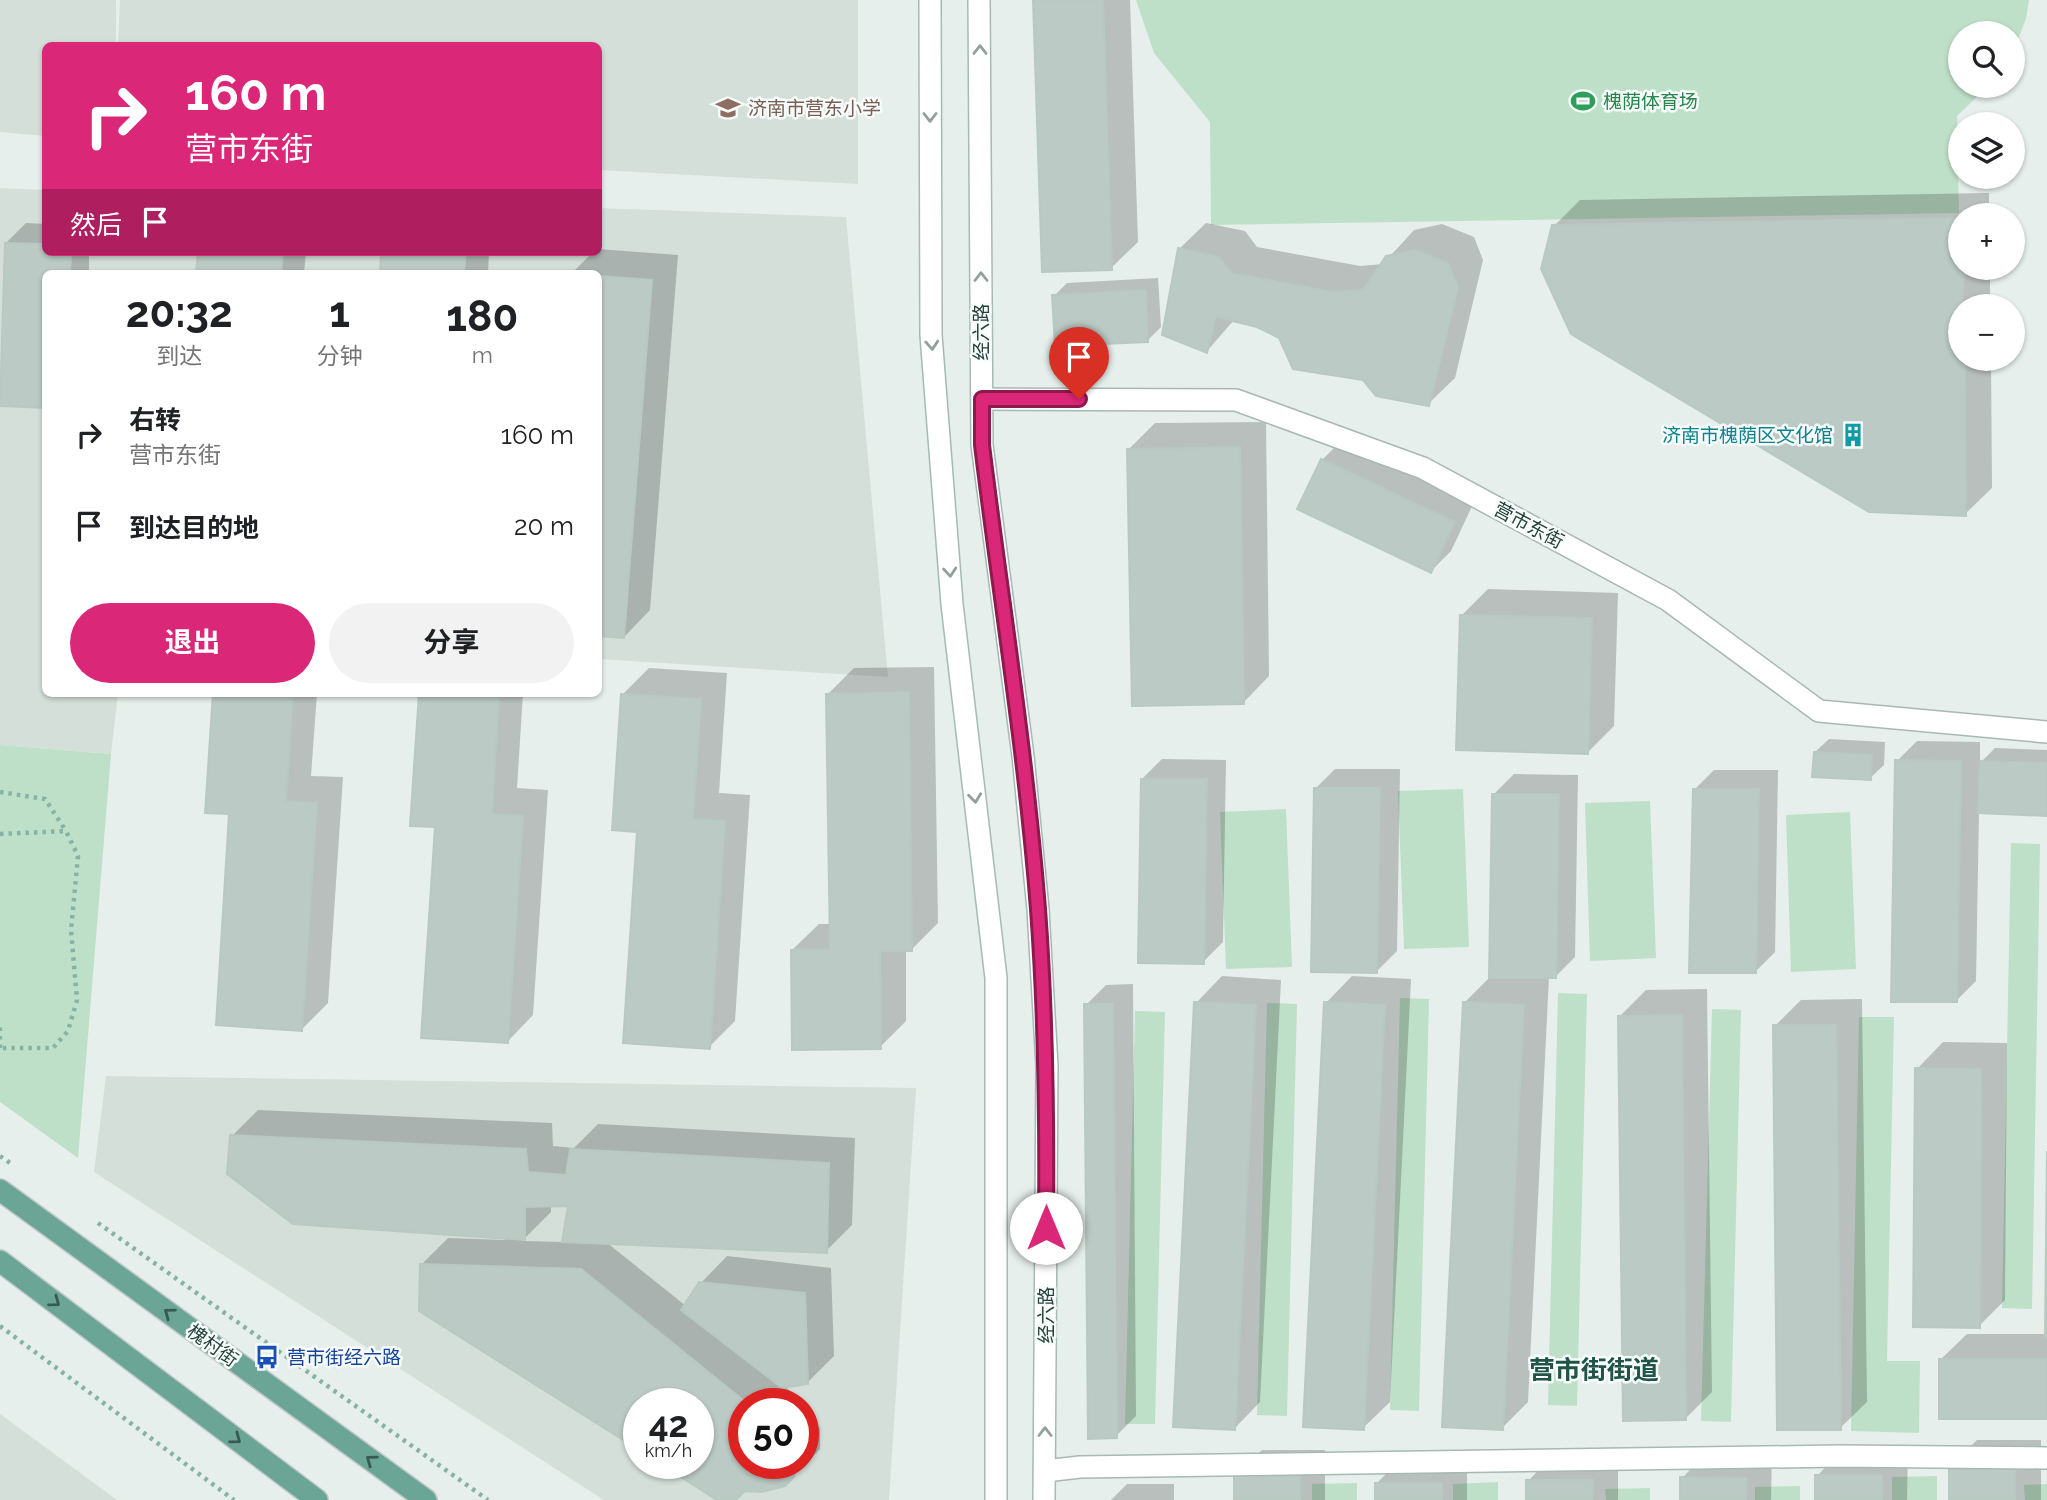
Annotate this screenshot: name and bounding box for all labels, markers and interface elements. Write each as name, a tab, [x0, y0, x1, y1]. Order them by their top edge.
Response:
map controls	[1948, 21, 2025, 371]
button: search	[1948, 21, 2025, 98]
one-way arrow	[972, 44, 988, 54]
text: 160 m	[185, 64, 326, 121]
icon: right	[70, 70, 161, 161]
sports icon: 槐荫体育场	[1569, 87, 1597, 115]
place label: 槐荫体育场	[1603, 90, 1698, 112]
school or university icon: 济南市营东小学	[714, 94, 742, 122]
place label: 济南市营东小学	[748, 97, 881, 119]
one-way arrow	[922, 112, 938, 123]
button: layers	[1948, 112, 2025, 189]
text: 营市东街	[185, 130, 313, 167]
icon: arrive	[136, 203, 174, 241]
button: +	[1948, 203, 2025, 280]
text: 然后	[70, 210, 122, 240]
one-way arrow	[973, 271, 989, 282]
text: 20:32	[126, 288, 233, 337]
text: 1	[329, 288, 350, 337]
text: 180	[446, 292, 518, 341]
button: −	[1948, 294, 2025, 371]
street label: 经六路	[970, 303, 992, 361]
pin	[1049, 327, 1109, 399]
icon: arrive	[1060, 338, 1098, 376]
one-way arrow	[924, 339, 939, 350]
text: m	[472, 341, 493, 368]
text: 到达	[156, 342, 202, 369]
text: 分钟	[317, 342, 363, 369]
text: 右转	[129, 405, 181, 435]
icon: right	[70, 416, 108, 454]
text: 160 m	[501, 420, 574, 450]
building icon: 济南市槐荫区文化馆	[1839, 421, 1867, 449]
place label: 济南市槐荫区文化馆	[1662, 424, 1833, 446]
text: 营市东街	[129, 441, 221, 468]
street label: 营市东街	[1490, 497, 1568, 553]
icon: arrive	[70, 507, 108, 545]
text: 20 m	[514, 511, 574, 541]
text: 到达目的地	[129, 513, 259, 543]
one-way arrow	[942, 566, 957, 577]
button: 退出	[70, 603, 315, 683]
button: 分享	[329, 603, 574, 683]
one-way arrow	[968, 792, 983, 803]
position arrow	[1009, 1191, 1083, 1265]
street label: 经六路	[1035, 1286, 1057, 1344]
one-way arrow	[47, 1294, 59, 1306]
one-way arrow	[164, 1309, 177, 1321]
street label: 槐村街	[183, 1319, 243, 1371]
bus stop icon: 营市街经六路	[253, 1343, 281, 1371]
place label: 营市街经六路	[287, 1346, 401, 1368]
district label: 营市街街道	[1529, 1355, 1659, 1385]
speed limit sign: 50	[728, 1388, 819, 1479]
text: 42	[649, 1404, 688, 1445]
one-way arrow	[1037, 1426, 1053, 1437]
one-way arrow	[229, 1431, 241, 1443]
text: km/h	[645, 1440, 692, 1461]
one-way arrow	[366, 1456, 379, 1468]

